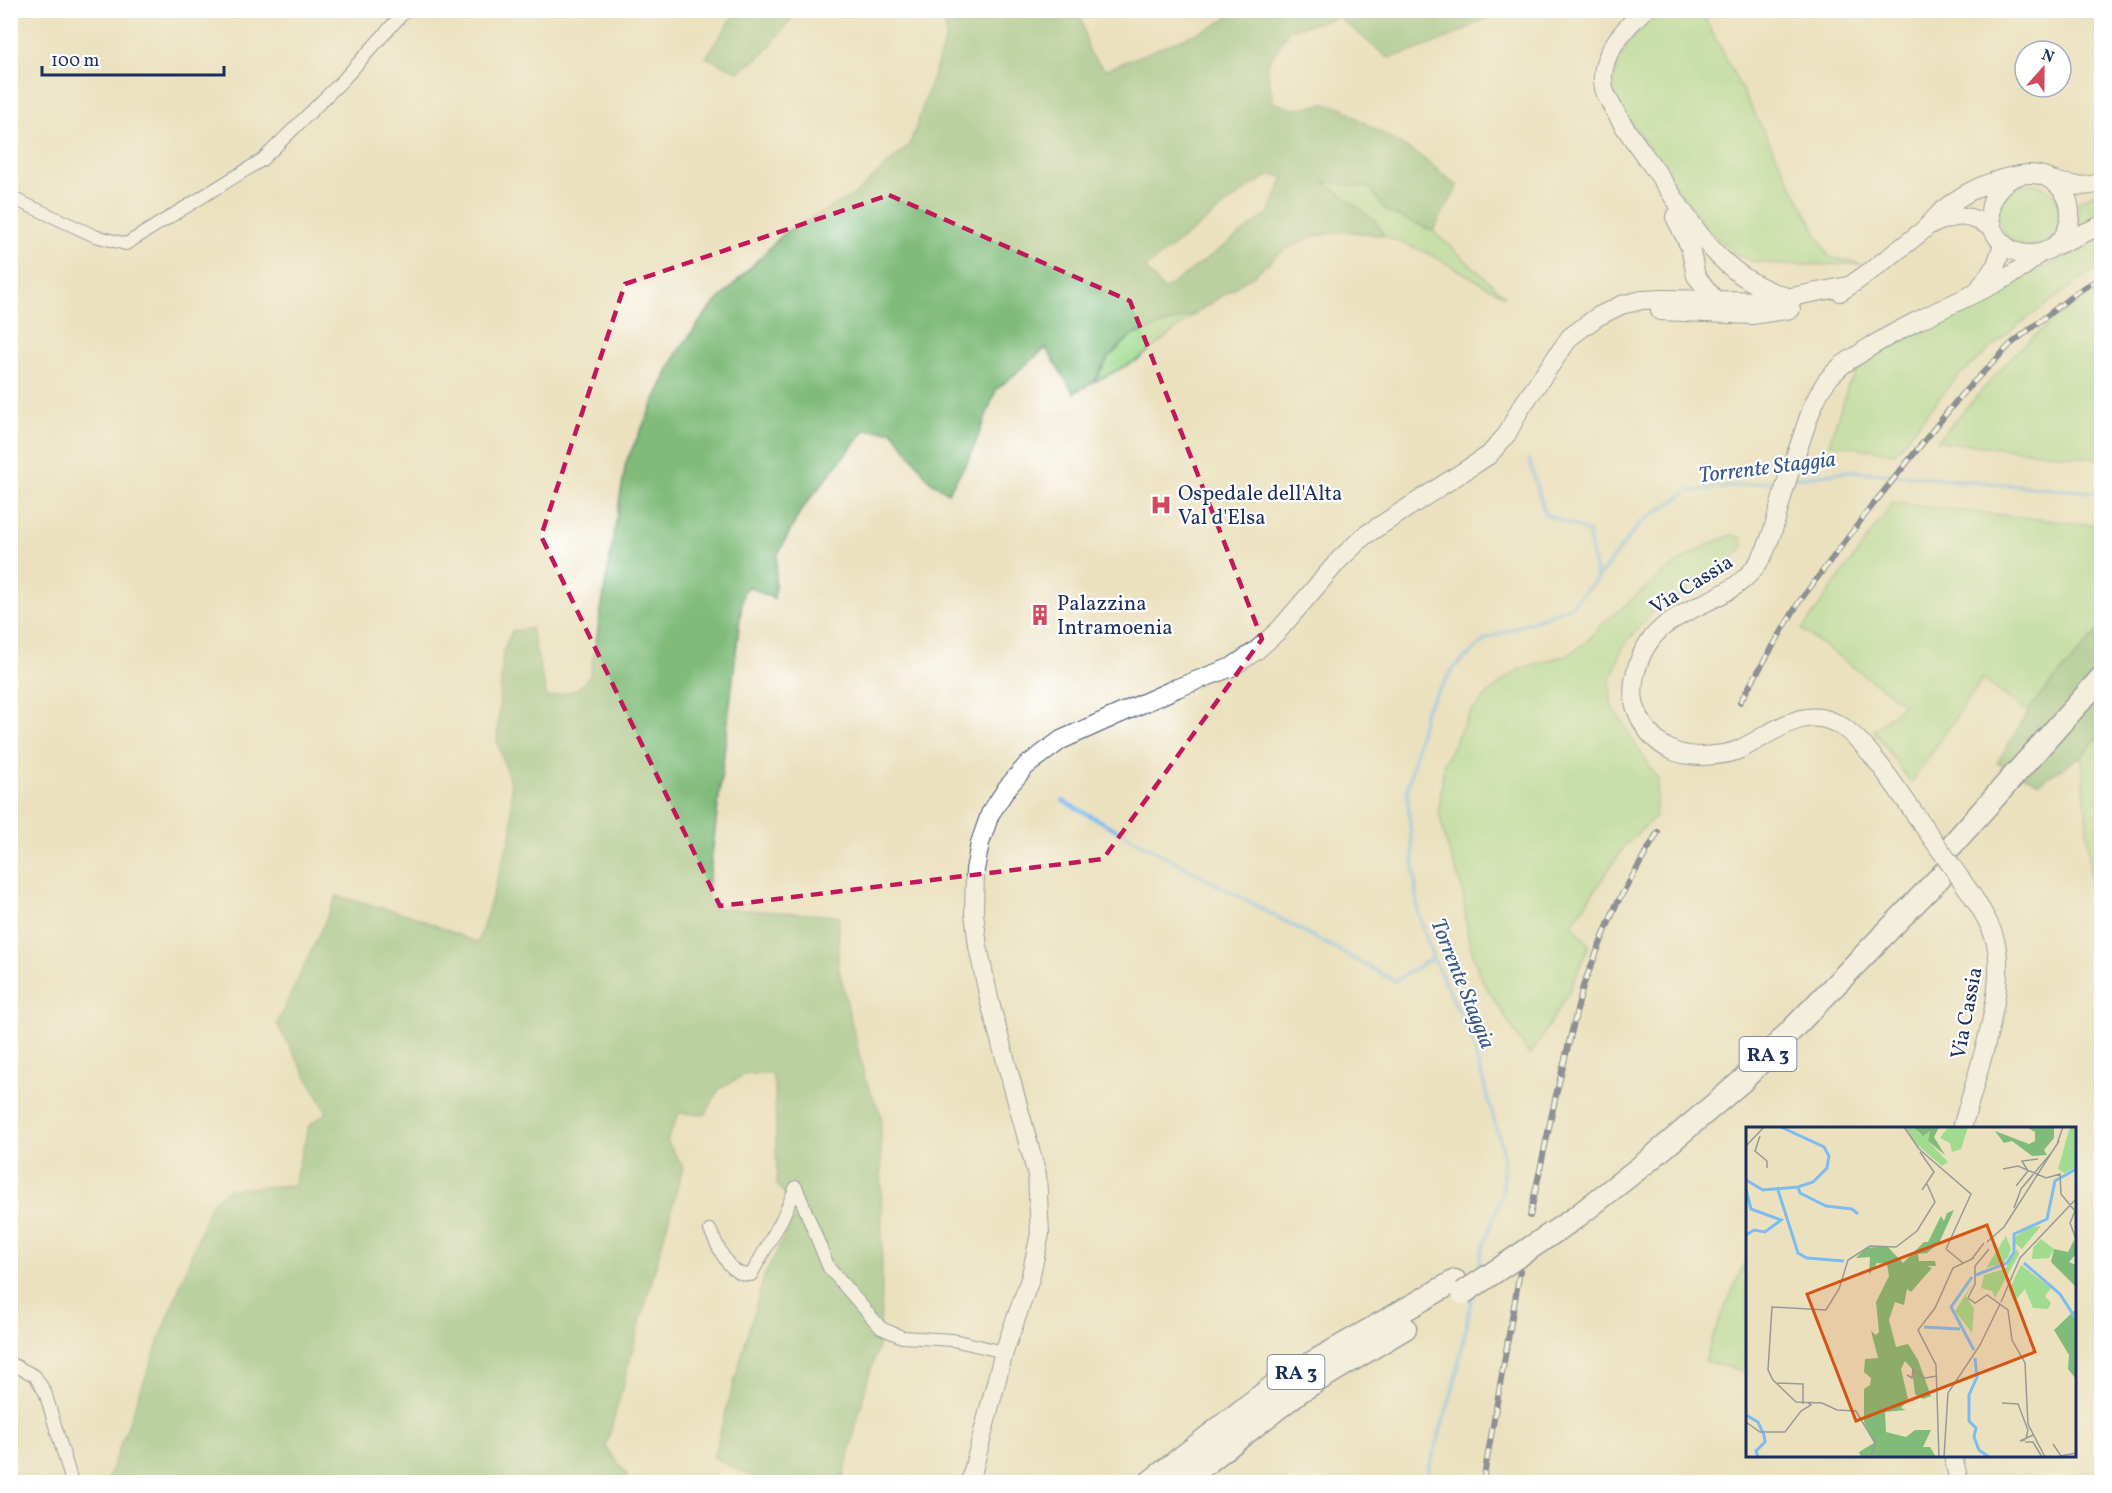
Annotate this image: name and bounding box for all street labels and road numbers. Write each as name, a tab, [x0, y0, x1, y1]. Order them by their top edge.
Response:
street label: Via Cassia	[1645, 548, 1739, 622]
street label: Via Cassia	[1944, 965, 1991, 1062]
road number: RA 3	[1740, 1037, 1796, 1071]
road number: RA 3	[1268, 1355, 1324, 1389]

